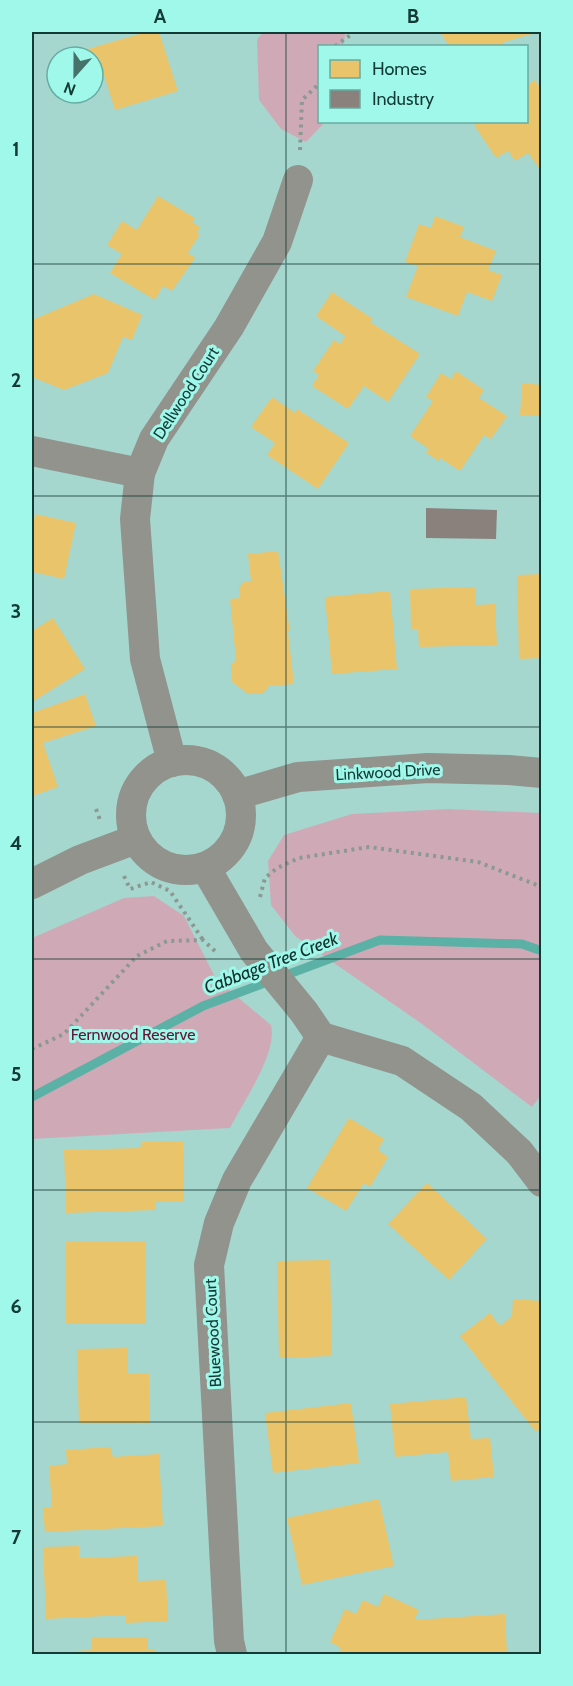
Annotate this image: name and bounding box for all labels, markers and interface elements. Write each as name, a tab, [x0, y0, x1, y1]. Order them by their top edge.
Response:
text: A	[154, 4, 167, 28]
text: B	[407, 4, 419, 28]
north arrow	[45, 45, 105, 105]
legend	[318, 45, 528, 123]
text: Homes	[372, 58, 427, 80]
text: N	[61, 78, 78, 99]
text: Industry	[372, 88, 434, 110]
text: 1	[12, 137, 20, 161]
street label: Dellwood Court	[149, 343, 223, 443]
text: 2	[11, 368, 21, 392]
text: 3	[11, 599, 21, 623]
street label: Linkwood Drive	[335, 760, 441, 784]
text: 4	[10, 831, 22, 855]
water label: Cabbage Tree Creek	[201, 927, 342, 999]
park label: Fernwood Reserve	[71, 1025, 195, 1044]
text: 5	[11, 1062, 21, 1086]
street label: Bluewood Court	[201, 1278, 225, 1388]
text: 6	[10, 1294, 22, 1318]
text: 7	[11, 1525, 22, 1549]

